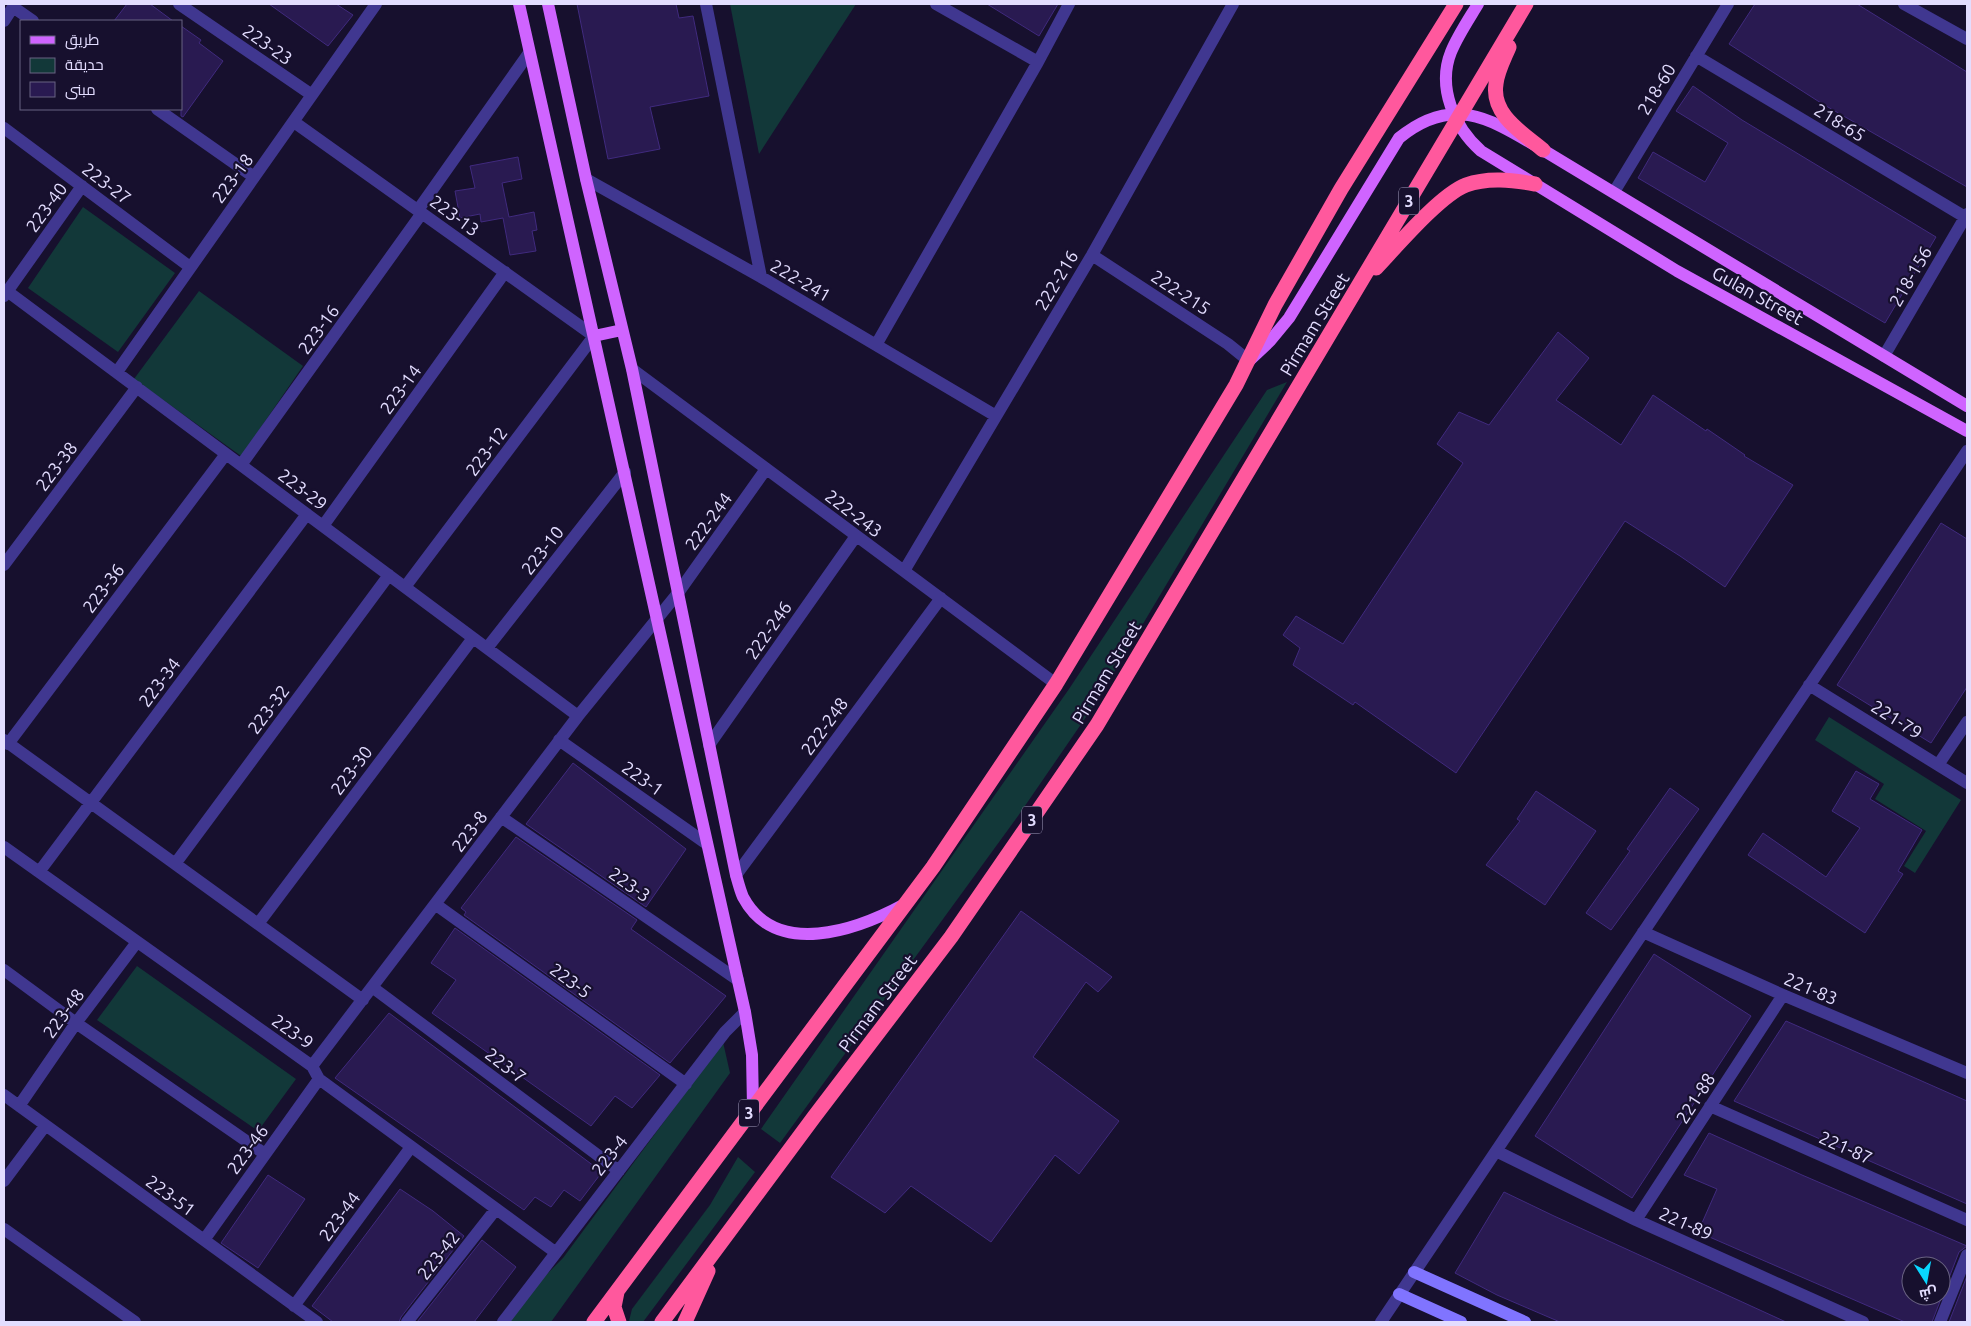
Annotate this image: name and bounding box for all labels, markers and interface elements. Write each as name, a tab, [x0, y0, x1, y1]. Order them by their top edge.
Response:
legend	[20, 20, 182, 110]
street label: 223-23	[239, 20, 297, 68]
text: طريق	[65, 31, 99, 50]
text: حديقة	[65, 56, 104, 73]
street label: 218-60	[1633, 60, 1679, 118]
text: مبنى	[65, 81, 96, 100]
street label: 218-65	[1811, 99, 1869, 145]
street label: 223-18	[207, 149, 257, 207]
street label: 223-27	[79, 158, 135, 208]
street label: 223-40	[21, 178, 71, 236]
road number: 3	[1399, 188, 1419, 215]
street label: 223-13	[426, 190, 484, 240]
street label: 218-156	[1885, 242, 1935, 310]
street label: 222-216	[1030, 247, 1082, 313]
street label: 222-241	[767, 255, 835, 305]
street label: Gulan Street	[1709, 262, 1807, 328]
street label: 222-215	[1148, 266, 1214, 318]
street label: Pirmam Street	[1275, 269, 1353, 379]
street label: 223-16	[293, 300, 343, 358]
street label: 223-14	[375, 360, 425, 418]
street label: 223-12	[461, 423, 511, 479]
street label: 223-38	[31, 438, 81, 494]
street label: 223-29	[275, 464, 331, 514]
street label: 222-243	[822, 485, 886, 541]
street label: 222-244	[680, 488, 736, 554]
street label: 223-10	[517, 522, 567, 578]
street label: 223-36	[78, 560, 128, 616]
street label: 222-246	[741, 597, 795, 663]
street label: Pirmam Street	[1067, 617, 1145, 727]
street label: 223-34	[134, 654, 184, 710]
street label: 223-32	[243, 681, 293, 737]
street label: 222-248	[796, 693, 852, 759]
street label: 221-79	[1868, 696, 1926, 742]
street label: 223-30	[326, 742, 376, 798]
street label: 223-1	[619, 757, 667, 799]
road number: 3	[1022, 806, 1042, 834]
street label: 223-8	[447, 807, 491, 855]
street label: 223-3	[606, 863, 654, 905]
street label: Pirmam Street	[834, 950, 920, 1056]
street label: 223-5	[547, 958, 595, 1002]
street label: 221-83	[1781, 968, 1841, 1008]
street label: 223-48	[38, 984, 88, 1042]
street label: 223-9	[269, 1010, 317, 1052]
street label: 223-7	[482, 1043, 530, 1087]
street label: 221-88	[1671, 1069, 1719, 1127]
road number: 3	[739, 1100, 759, 1126]
street label: 223-46	[222, 1120, 272, 1178]
street label: 221-87	[1816, 1126, 1876, 1168]
street label: 223-4	[587, 1131, 631, 1179]
street label: 223-51	[142, 1170, 200, 1220]
street label: 223-44	[314, 1187, 364, 1245]
street label: 221-89	[1656, 1202, 1716, 1244]
street label: 223-42	[413, 1227, 463, 1283]
north arrow	[1901, 1256, 1951, 1306]
text: ش	[1918, 1283, 1939, 1303]

